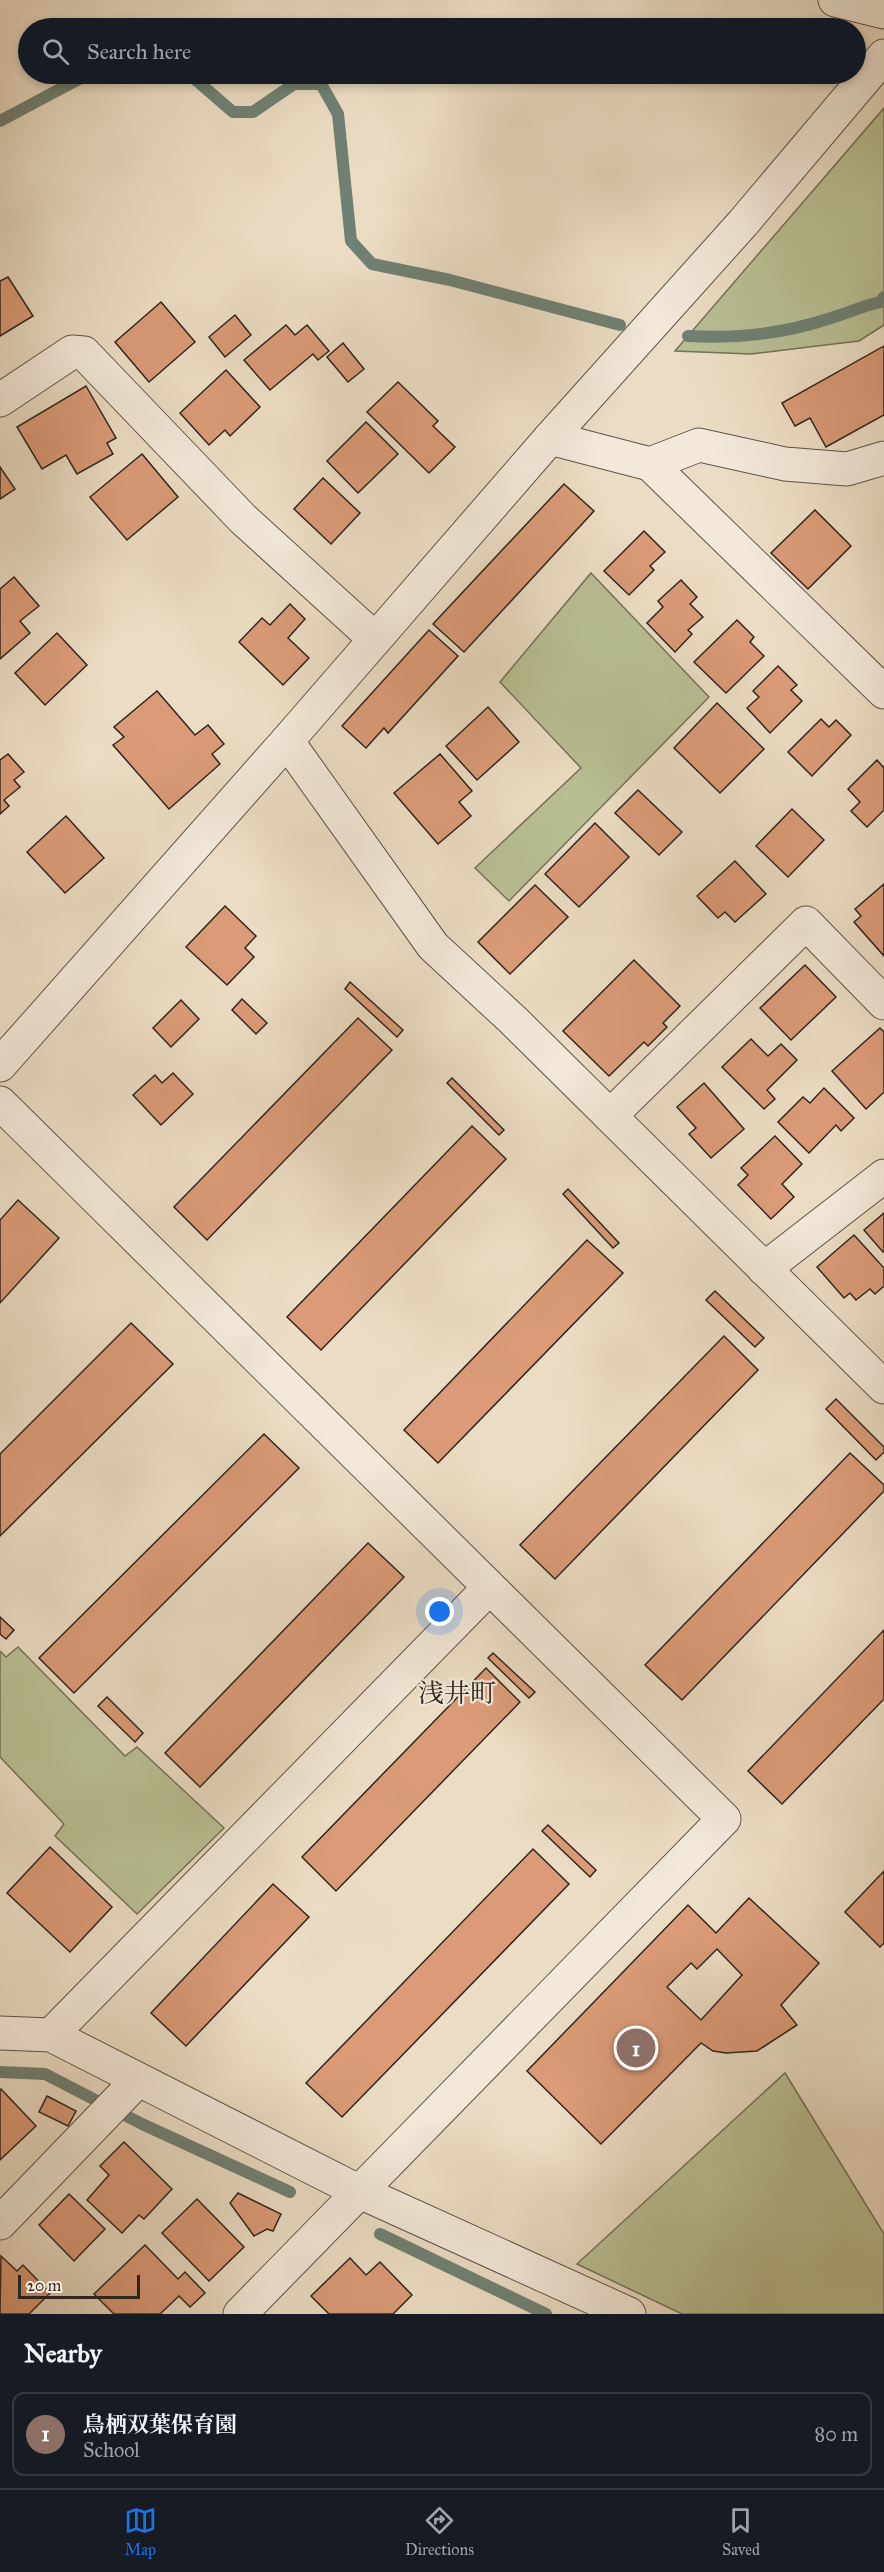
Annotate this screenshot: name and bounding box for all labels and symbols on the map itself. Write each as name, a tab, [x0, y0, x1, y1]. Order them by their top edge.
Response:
your location	[425, 1597, 454, 1626]
district label: 浅井町	[418, 1677, 496, 1709]
pin: 1	[616, 2026, 656, 2070]
scale bar	[18, 2272, 140, 2300]

